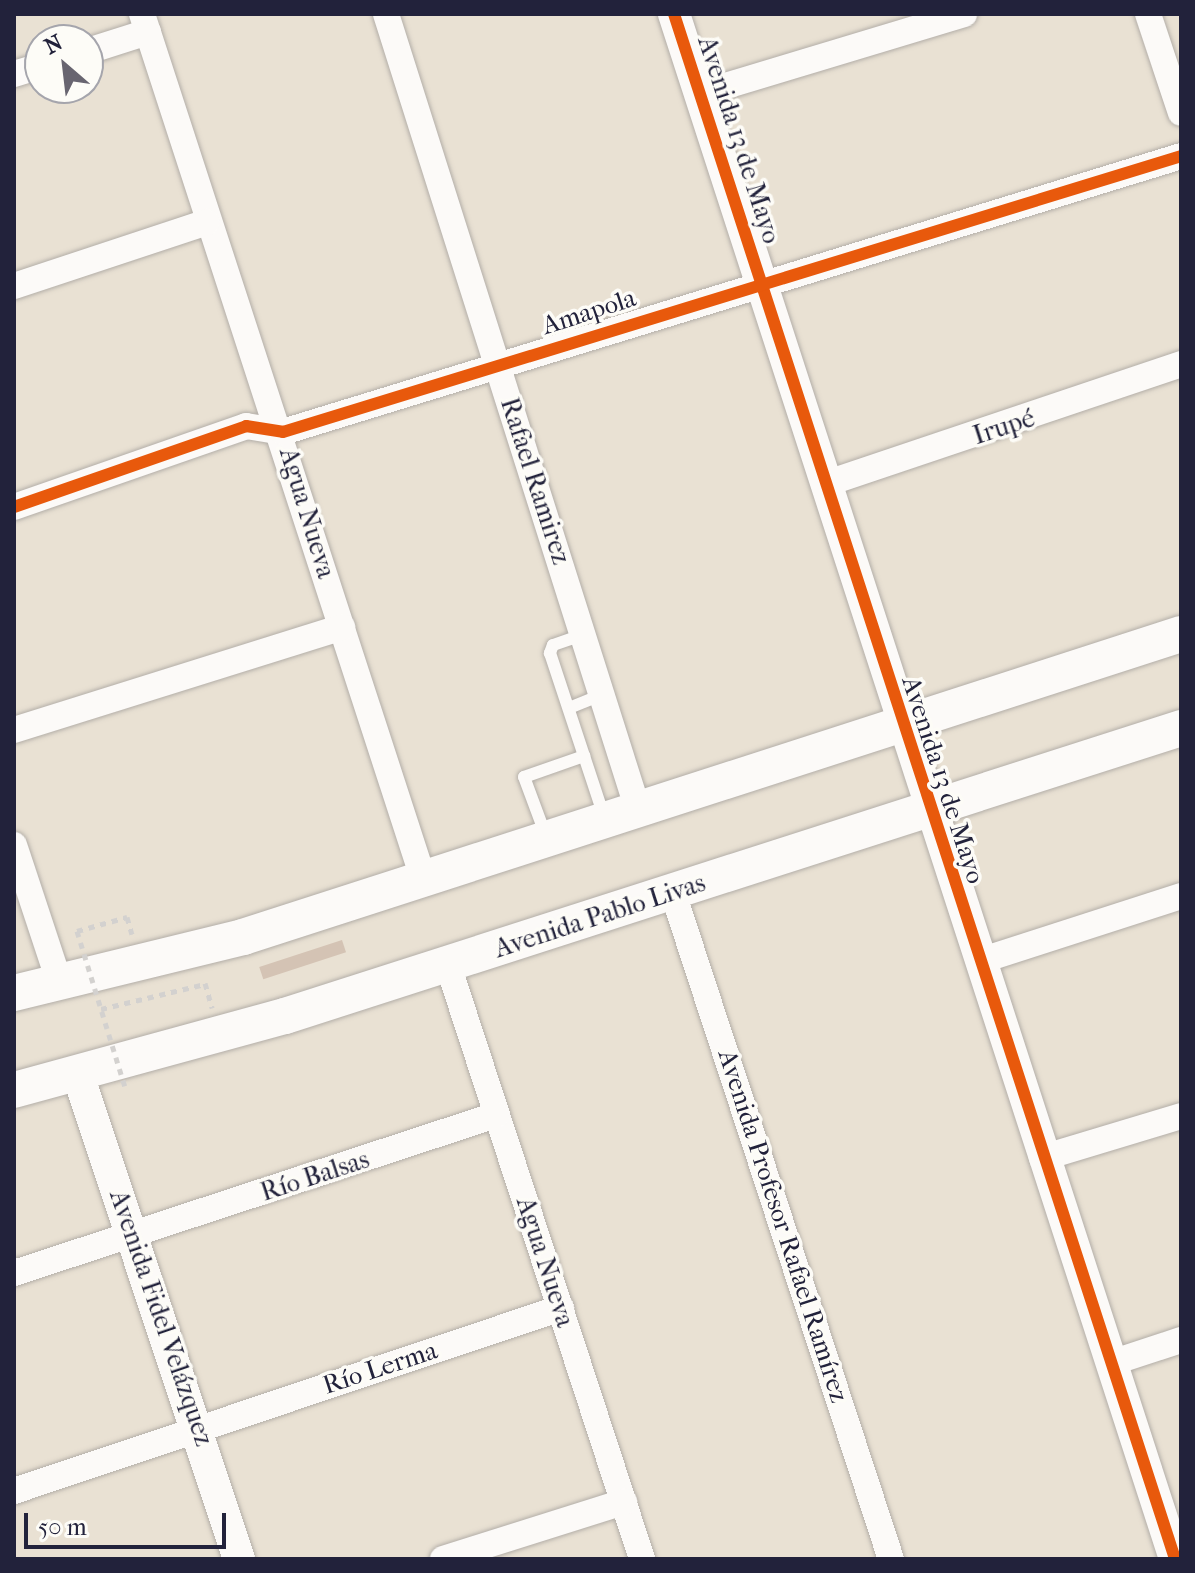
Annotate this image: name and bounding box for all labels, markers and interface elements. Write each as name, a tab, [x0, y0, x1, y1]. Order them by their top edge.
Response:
north arrow	[24, 24, 104, 104]
text: N	[40, 29, 67, 60]
street label: Avenida 13 de Mayo	[691, 32, 787, 248]
street label: Amapola	[538, 282, 640, 342]
street label: Rafael Ramirez	[493, 394, 577, 568]
street label: Irupé	[969, 402, 1039, 452]
street label: Agua Nueva	[272, 444, 342, 582]
street label: Avenida 13 de Mayo	[895, 672, 991, 888]
street label: Avenida Pablo Livas	[491, 867, 709, 965]
street label: Avenida Profesor Rafael Ramírez	[711, 1046, 855, 1406]
street label: Río Balsas	[257, 1144, 373, 1208]
street label: Avenida Fidel Velázquez	[103, 1186, 219, 1450]
street label: Agua Nueva	[509, 1193, 581, 1331]
street label: Río Lerma	[319, 1335, 441, 1401]
scale bar	[28, 1497, 230, 1547]
text: 50 m	[38, 1513, 87, 1541]

